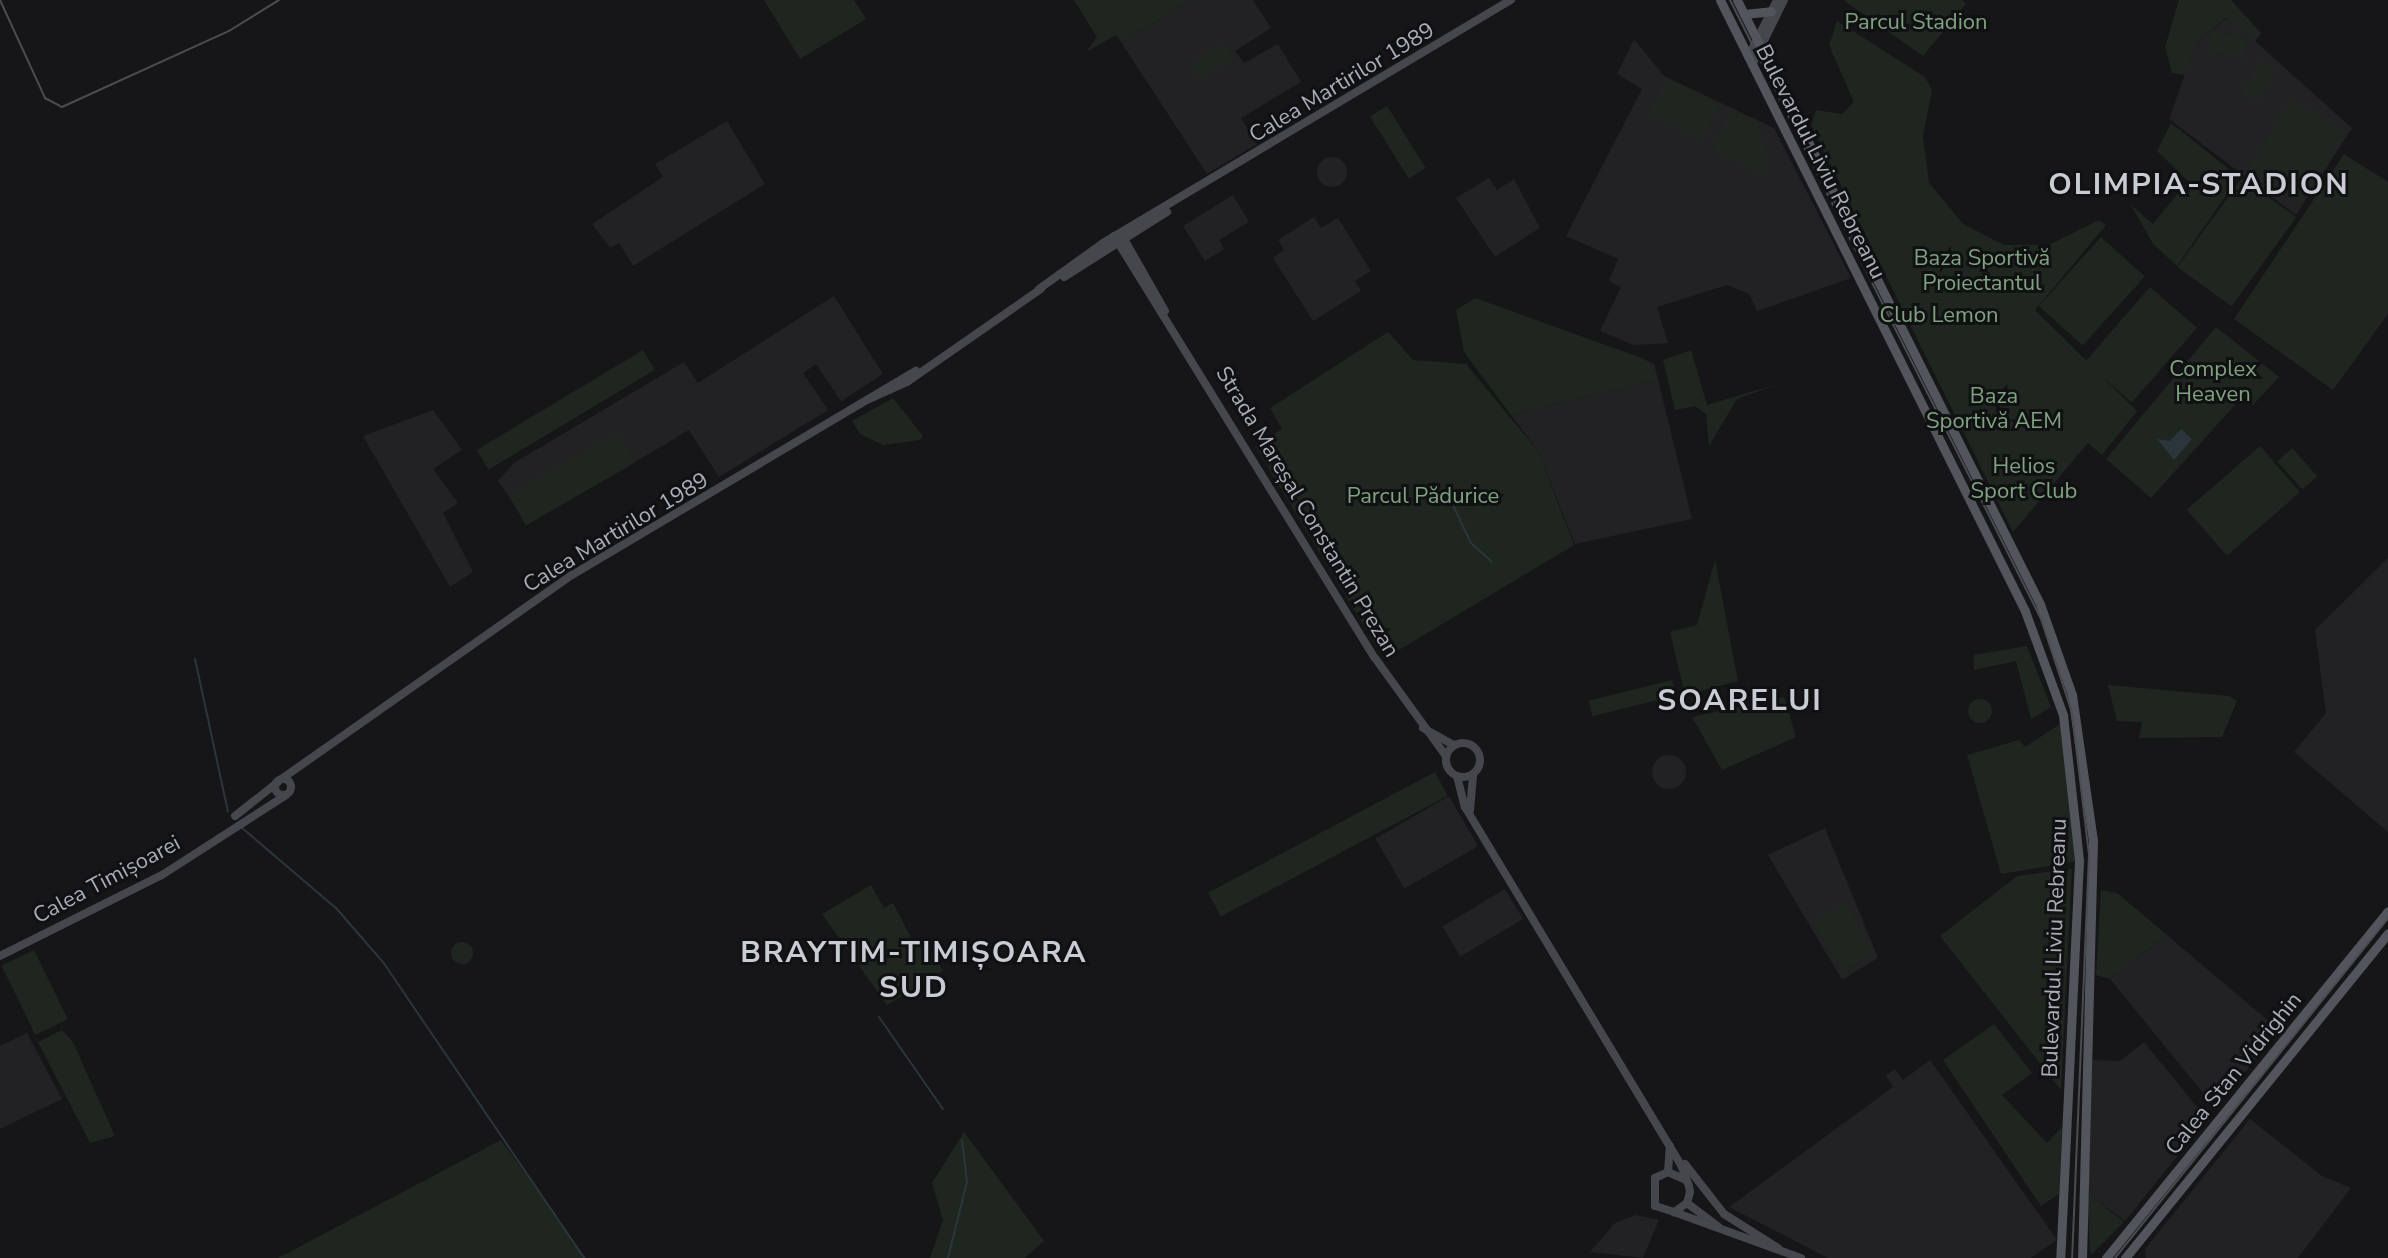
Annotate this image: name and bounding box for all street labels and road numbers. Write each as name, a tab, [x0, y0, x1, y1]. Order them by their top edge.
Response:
street label: Calea Martirilor 1989	[1245, 17, 1439, 149]
street label: Bulevardul Liviu Rebreanu	[1749, 40, 1891, 284]
street label: Strada Mareșal Constantin Prezan	[1210, 362, 1404, 662]
street label: Calea Martirilor 1989	[519, 467, 713, 599]
street label: Bulevardul Liviu Rebreanu	[2037, 818, 2073, 1078]
street label: Calea Timișoarei	[29, 830, 185, 930]
street label: Calea Stan Vidrighin	[2160, 987, 2308, 1161]

